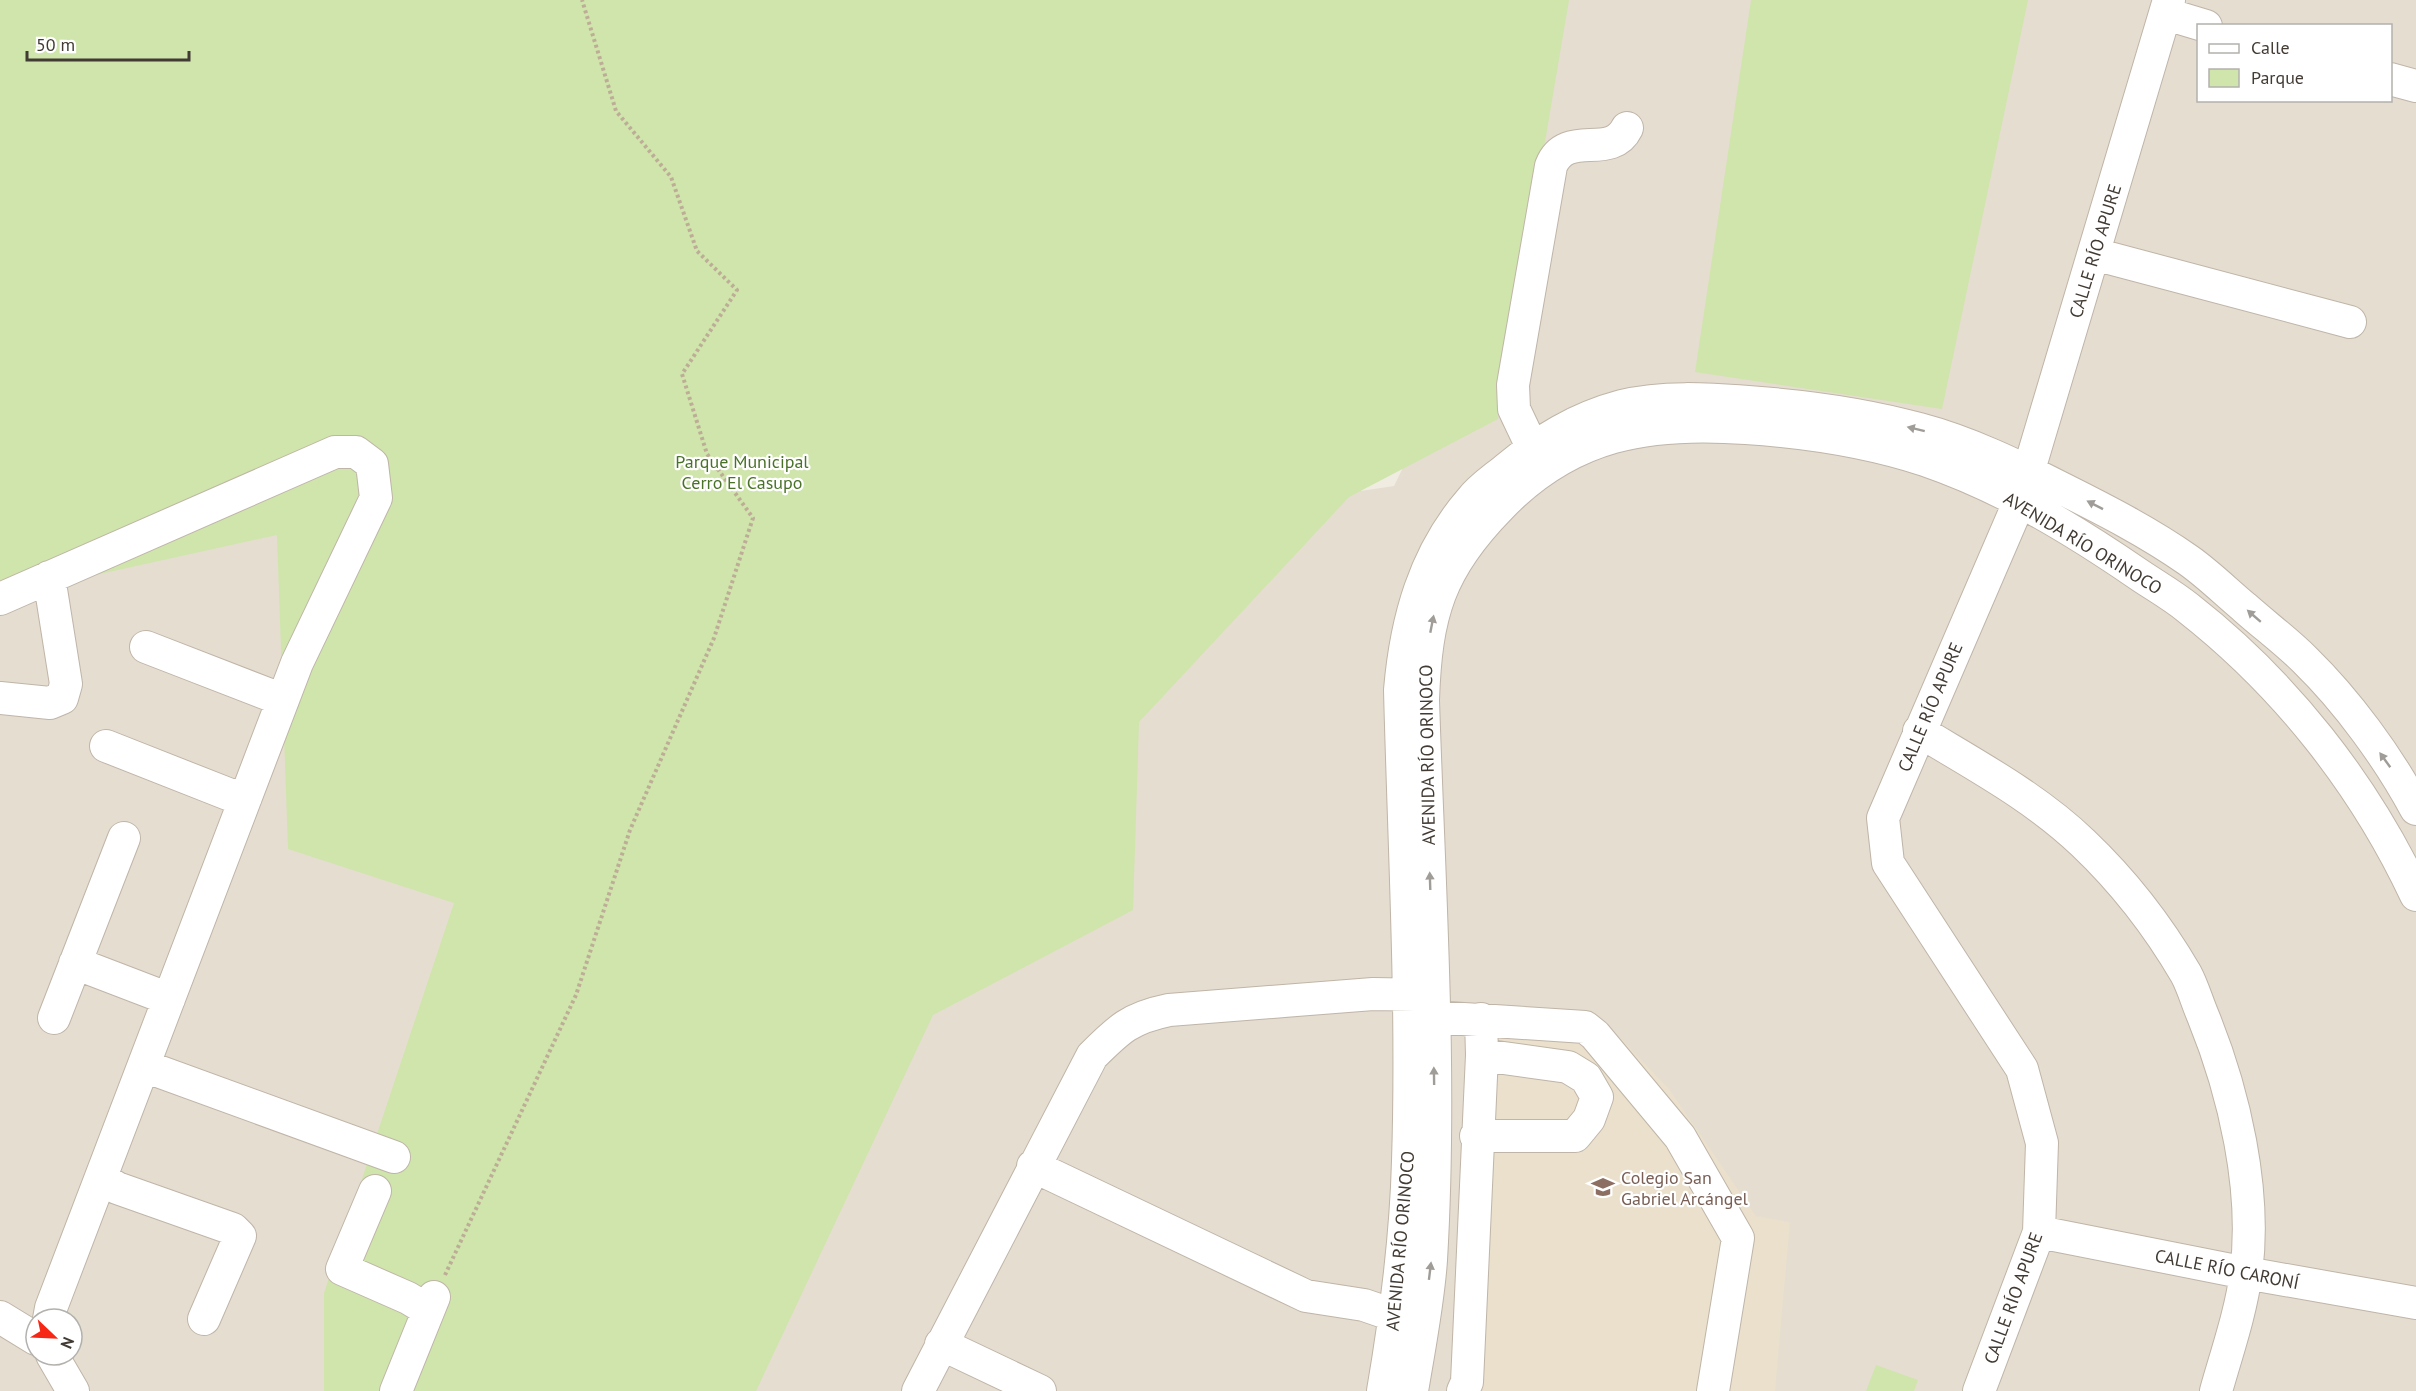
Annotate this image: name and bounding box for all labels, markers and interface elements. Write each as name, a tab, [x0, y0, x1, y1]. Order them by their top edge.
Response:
scale bar	[27, 24, 189, 62]
legend	[2197, 24, 2392, 102]
text: 50 m	[36, 33, 75, 56]
text: Calle	[2251, 36, 2290, 59]
text: Parque	[2251, 66, 2304, 89]
street label: CALLE RÍO APURE	[2064, 181, 2126, 321]
one-way arrow	[1907, 423, 1925, 433]
park label: Parque Municipal Cerro El Casupo	[675, 450, 809, 494]
street label: AVENIDA RÍO ORINOCO	[2000, 487, 2166, 599]
one-way arrow	[2086, 500, 2103, 510]
one-way arrow	[2247, 610, 2262, 623]
one-way arrow	[1428, 614, 1437, 633]
street label: CALLE RÍO APURE	[1892, 639, 1968, 775]
street label: AVENIDA RÍO ORINOCO	[1414, 664, 1440, 846]
one-way arrow	[2379, 752, 2391, 768]
one-way arrow	[1425, 872, 1434, 891]
one-way arrow	[1429, 1066, 1439, 1085]
street label: AVENIDA RÍO ORINOCO	[1381, 1150, 1419, 1332]
place label: Colegio San Gabriel Arcángel	[1621, 1166, 1749, 1210]
school or university icon: Colegio San Gabriel Arcángel	[1590, 1174, 1616, 1200]
street label: CALLE RÍO APURE	[1979, 1229, 2047, 1367]
street label: CALLE RÍO CARONÍ	[2153, 1244, 2302, 1294]
one-way arrow	[1425, 1261, 1434, 1280]
north arrow	[24, 1307, 84, 1367]
text: N	[57, 1334, 79, 1352]

